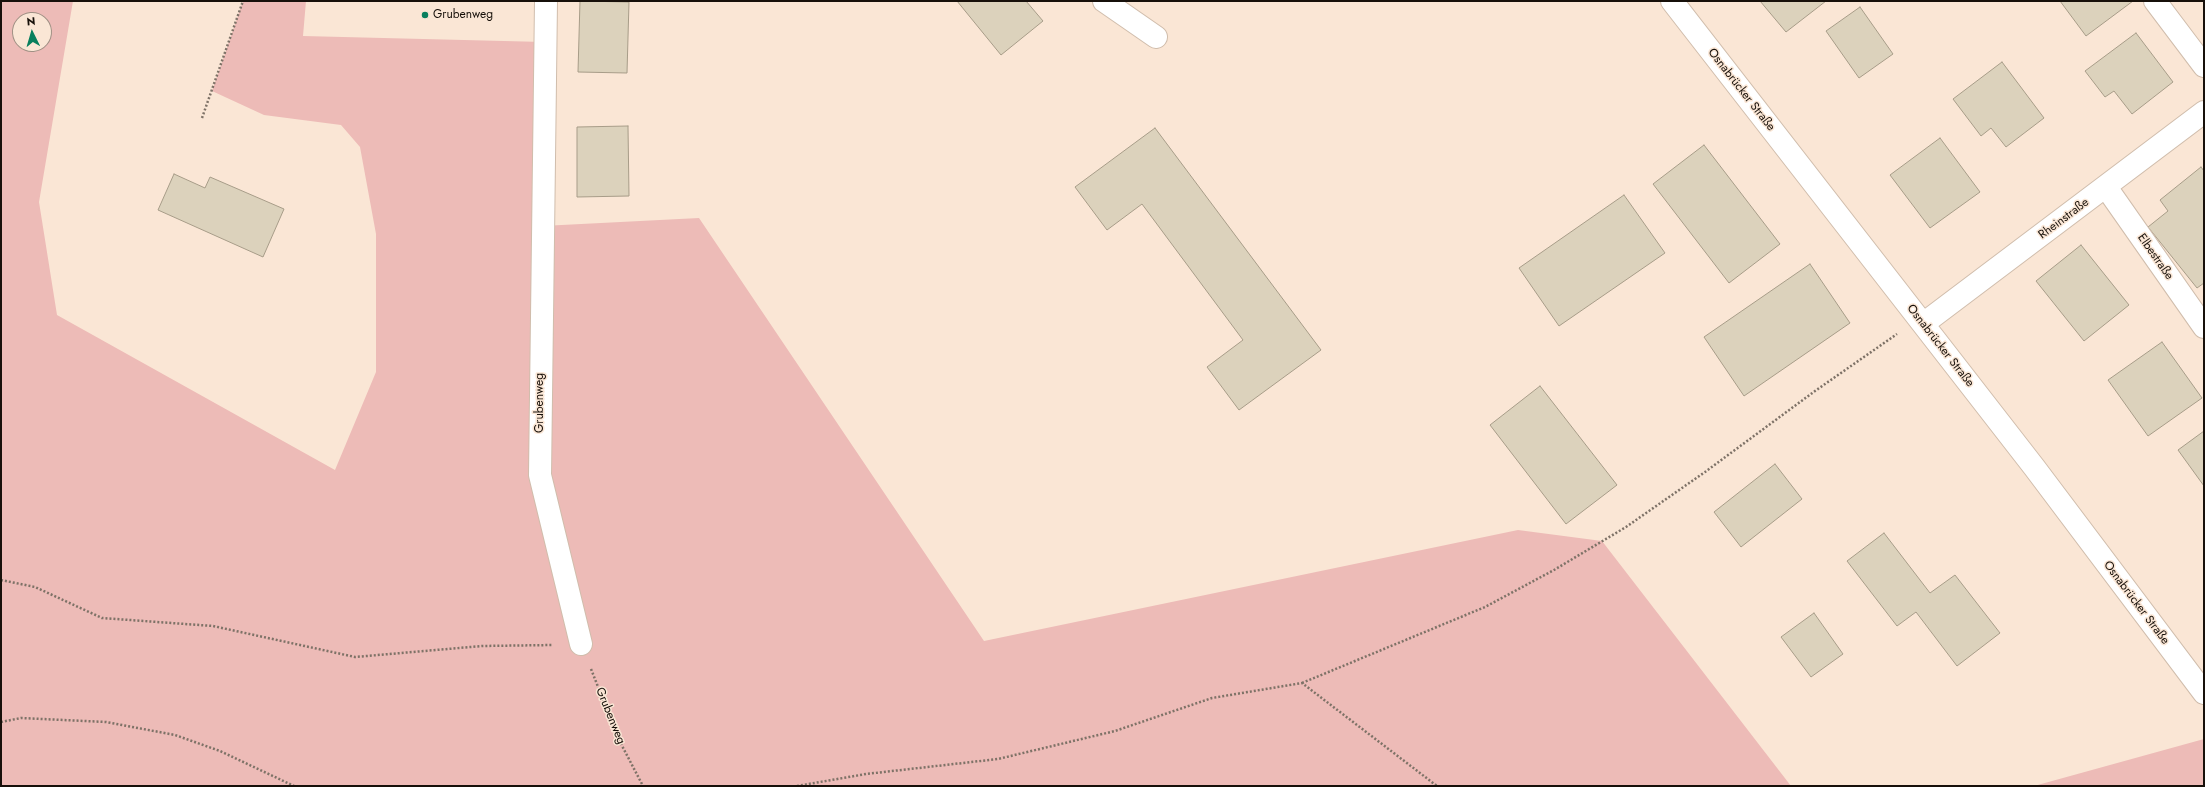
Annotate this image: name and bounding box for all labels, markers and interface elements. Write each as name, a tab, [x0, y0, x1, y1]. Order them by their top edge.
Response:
place label: Grubenweg	[433, 8, 493, 22]
marker: Grubenweg	[420, 10, 430, 20]
north arrow	[12, 12, 52, 52]
text: N	[26, 13, 36, 29]
street label: Osnabrücker Straße	[1704, 46, 1778, 134]
street label: Rheinstraße	[2036, 195, 2092, 243]
street label: Elbestraße	[2134, 231, 2176, 283]
street label: Osnabrücker Straße	[1903, 302, 1977, 390]
street label: Grubenweg	[533, 373, 547, 433]
street label: Osnabrücker Straße	[2100, 558, 2172, 648]
street label: Grubenweg	[592, 685, 628, 747]

